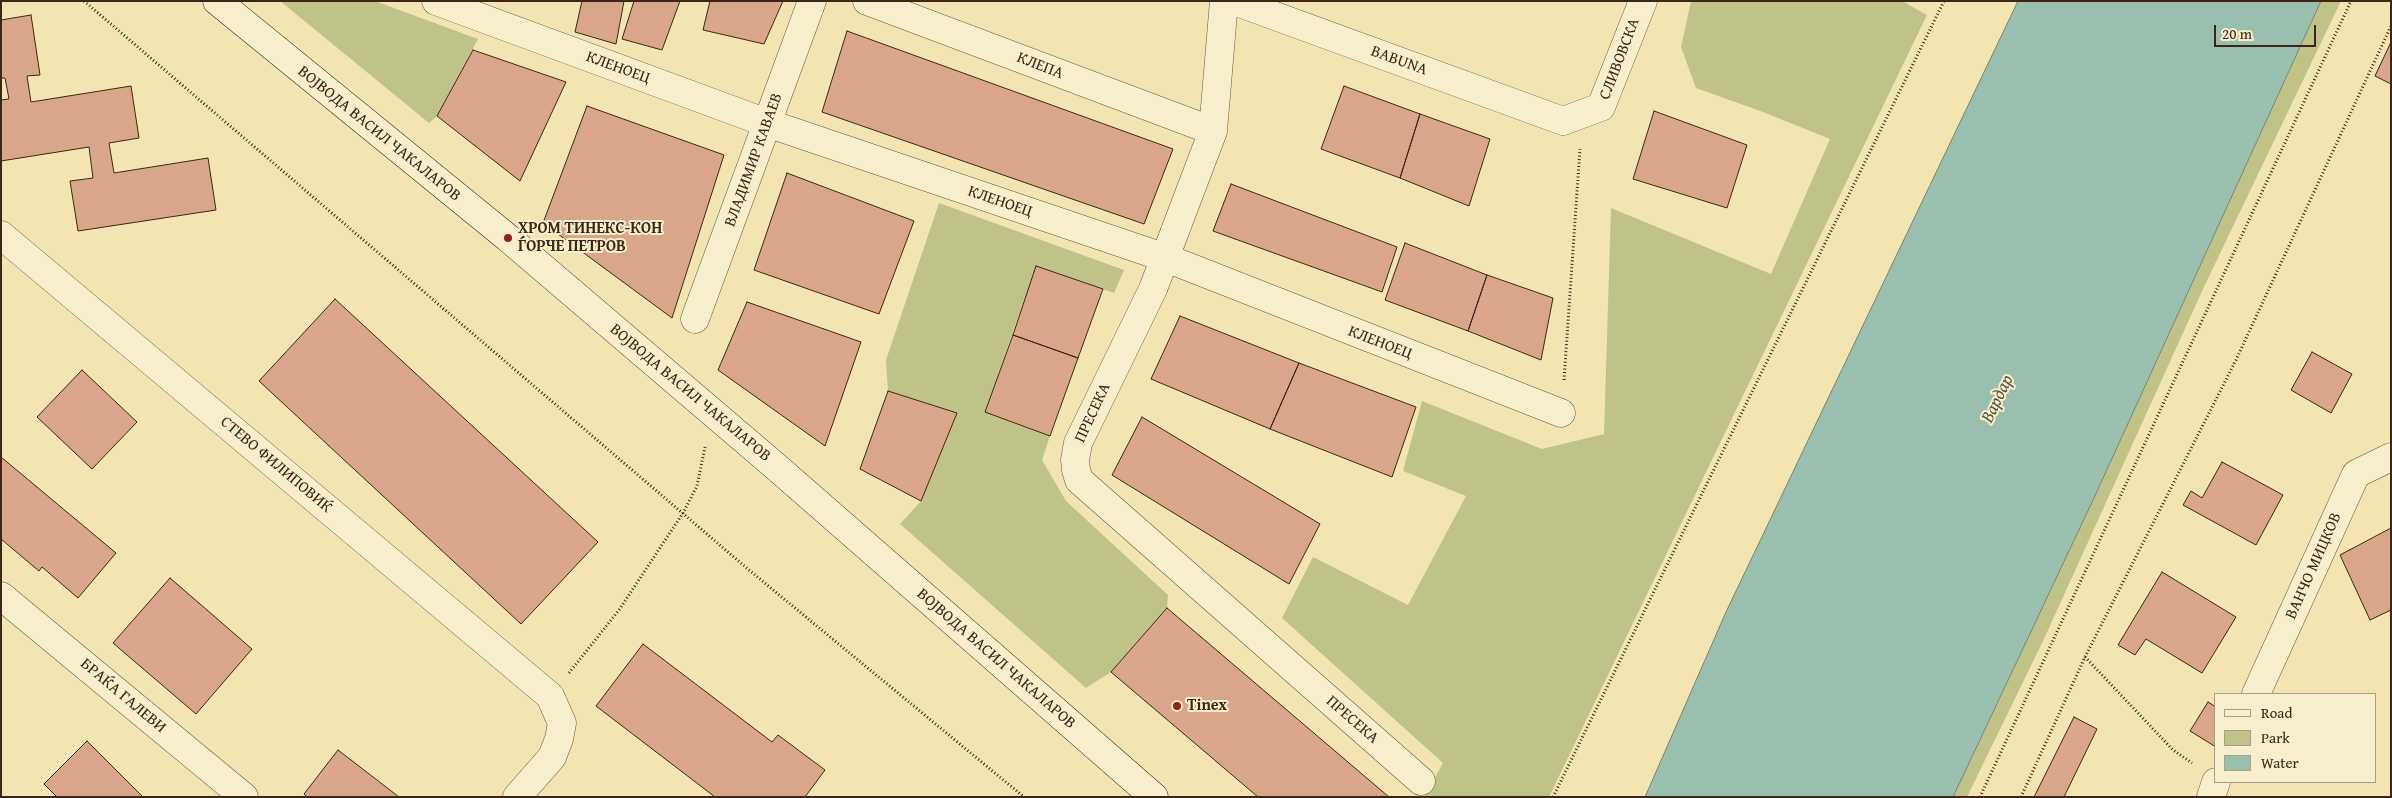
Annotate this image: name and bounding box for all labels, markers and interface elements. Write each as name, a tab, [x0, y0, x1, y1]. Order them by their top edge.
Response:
scale bar	[2217, 15, 2320, 47]
street label: СЛИВОВСКА	[1596, 16, 1644, 102]
text: 20 m	[2222, 23, 2252, 44]
street label: BABUNA	[1368, 42, 1430, 80]
street label: КЛЕНОЕЦ	[583, 48, 653, 88]
street label: КЛЕПА	[1014, 48, 1066, 84]
street label: ВОЈВОДА ВАСИЛ ЧАКАЛАРОВ	[294, 62, 464, 206]
street label: ВЛАДИМИР КАВАЕВ	[721, 91, 787, 229]
street label: КЛЕНОЕЦ	[965, 182, 1035, 222]
place label: ХРОМ ТИНЕКС-КОН ЃОРЧЕ ПЕТРОВ	[518, 219, 662, 257]
marker: ХРОМ ТИНЕКС-КОН ЃОРЧЕ ПЕТРОВ	[502, 232, 514, 244]
street label: ВОЈВОДА ВАСИЛ ЧАКАЛАРОВ	[606, 320, 774, 466]
street label: КЛЕНОЕЦ	[1345, 322, 1415, 364]
water label: Вардар	[1977, 371, 2019, 427]
street label: ПРЕСЕКА	[1071, 380, 1115, 446]
street label: СТЕВО ФИЛИПОВИЌ	[216, 413, 336, 517]
street label: ВАНЧО МИЦКОВ	[2282, 510, 2346, 622]
street label: ВОЈВОДА ВАСИЛ ЧАКАЛАРОВ	[913, 585, 1079, 733]
street label: БРАЌА ГАЛЕВИ	[76, 655, 170, 737]
street label: ПРЕСЕКА	[1322, 692, 1382, 748]
legend	[2214, 693, 2377, 783]
place label: Tinex	[1187, 696, 1227, 716]
marker: Tinex	[1171, 700, 1183, 712]
text: Road	[2261, 702, 2292, 723]
text: Park	[2261, 727, 2290, 748]
text: Water	[2261, 752, 2299, 773]

